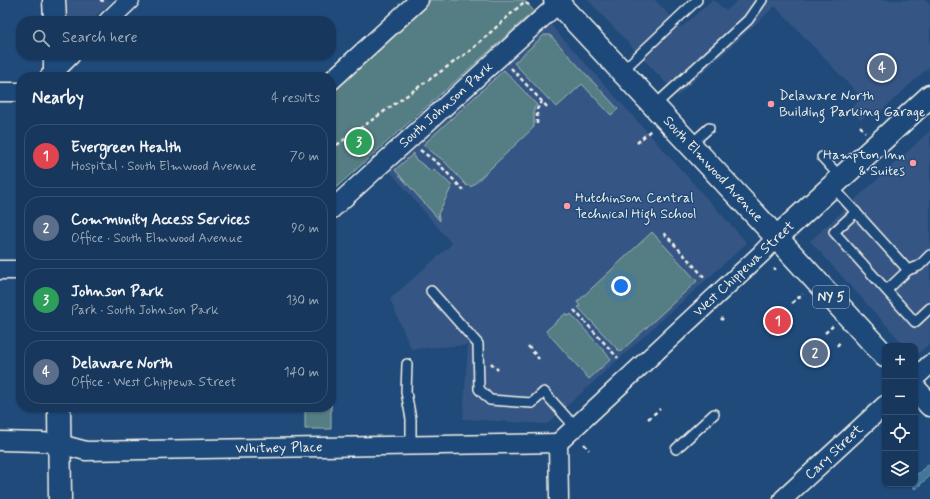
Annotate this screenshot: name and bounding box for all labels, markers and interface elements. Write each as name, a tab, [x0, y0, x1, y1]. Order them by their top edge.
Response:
search box	[16, 16, 336, 60]
icon: search	[30, 27, 52, 49]
text: Search here	[62, 28, 138, 48]
pin: 4	[869, 53, 895, 83]
street label: South Johnson Park	[395, 58, 497, 152]
text: Nearby	[32, 87, 84, 109]
place label: Delaware North Building Parking Garage	[779, 87, 926, 123]
text: 4 results	[271, 90, 320, 107]
marker: Delaware North Building Parking Garage	[766, 99, 776, 109]
street label: South Elmwood Avenue	[659, 112, 767, 226]
pin: 3	[346, 127, 372, 157]
text: Evergreen Health	[71, 138, 181, 158]
place label: Hampton Inn & Suites	[823, 146, 905, 180]
text: 1	[43, 148, 49, 165]
text: 70 m	[290, 148, 319, 165]
text: Hospital · South Elmwood Avenue	[71, 158, 256, 175]
marker: Hampton Inn & Suites	[908, 158, 918, 168]
place label: Hutchinson Central Technical High School	[575, 189, 697, 225]
marker: Hutchinson Central Technical High School	[562, 201, 572, 211]
text: Community Access Services	[71, 210, 250, 230]
street label: West Chippewa Street	[689, 217, 799, 321]
text: 2	[43, 220, 49, 237]
text: 90 m	[291, 220, 319, 237]
text: Office · South Elmwood Avenue	[71, 230, 243, 247]
your location	[611, 276, 631, 296]
text: Johnson Park	[71, 282, 163, 302]
road number: NY 5	[813, 286, 849, 308]
text: 3	[43, 292, 49, 309]
text: 130 m	[286, 292, 319, 309]
text: Park · South Johnson Park	[71, 302, 219, 319]
pin: 1	[765, 306, 791, 336]
pin: 2	[802, 338, 828, 368]
map controls	[882, 343, 918, 487]
button: +	[882, 343, 918, 379]
text: Delaware North	[71, 354, 173, 374]
text: 4	[42, 364, 50, 381]
text: 140 m	[284, 364, 319, 381]
text: Office · West Chippewa Street	[71, 374, 237, 391]
button: −	[882, 379, 918, 415]
button: locate	[882, 415, 918, 451]
street label: Cary Street	[801, 420, 867, 484]
street label: Whitney Place	[235, 438, 323, 458]
button: layers	[882, 451, 918, 487]

